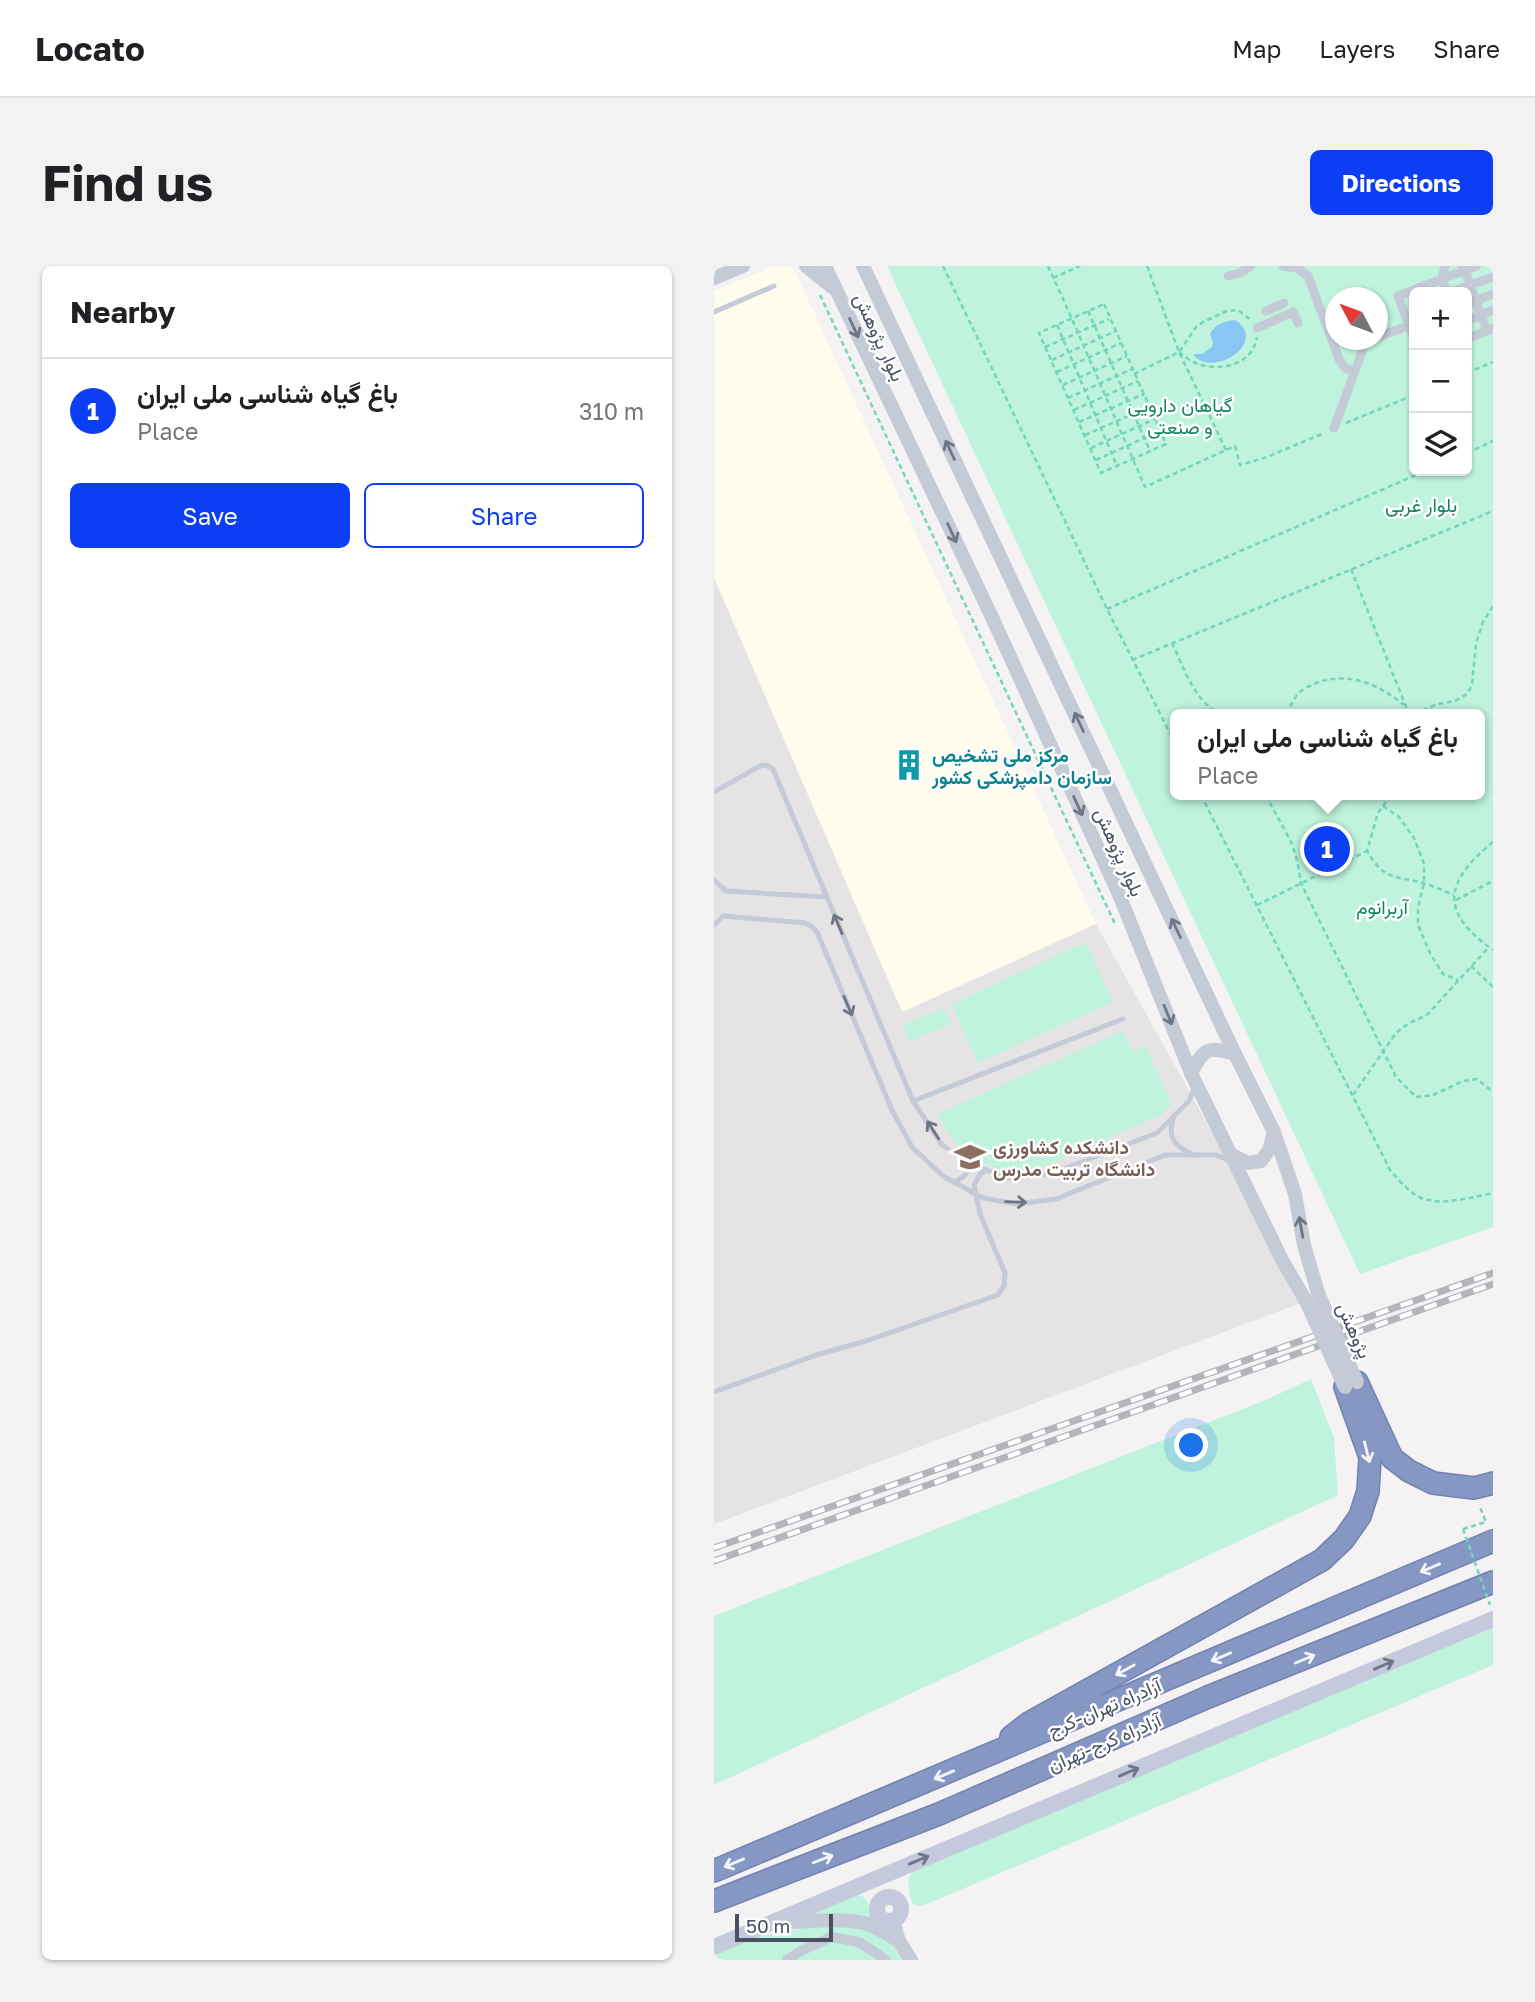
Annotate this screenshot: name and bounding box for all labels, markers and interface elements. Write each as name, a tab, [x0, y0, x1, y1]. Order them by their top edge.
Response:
text: Locato	[35, 29, 145, 68]
text: Map	[1232, 34, 1281, 63]
text: Layers	[1319, 34, 1395, 63]
text: Share	[1433, 34, 1500, 63]
button: Directions	[1310, 150, 1493, 215]
text: Find us	[42, 153, 213, 212]
north arrow	[1325, 287, 1388, 350]
map controls	[1409, 287, 1472, 476]
button: +	[1409, 287, 1472, 350]
street label: بلوار پژوهش	[847, 289, 910, 386]
text: Nearby	[70, 294, 175, 330]
one-way arrow	[848, 317, 862, 338]
button: −	[1409, 350, 1472, 413]
text: باغ گیاه‌ شناسی ملی ایران	[137, 378, 398, 409]
park label: گیاهان دارویی و صنعتی	[1127, 393, 1233, 439]
text: 1	[87, 397, 99, 425]
text: 310 m	[579, 397, 644, 425]
button: layers	[1409, 413, 1472, 476]
text: Place	[137, 417, 198, 445]
one-way arrow	[943, 440, 956, 461]
button: Save	[70, 483, 350, 548]
button: Share	[364, 483, 644, 548]
park label: بلوار غربی	[1385, 493, 1457, 517]
one-way arrow	[946, 522, 959, 543]
popup	[1170, 709, 1485, 800]
one-way arrow	[1071, 712, 1084, 733]
text: باغ گیاه‌ شناسی ملی ایران	[1197, 722, 1458, 753]
place label: مرکز ملی تشخیص سازمان دامپزشکی کشور	[931, 743, 1112, 791]
building icon: مرکز ملی تشخیص سازمان دامپزشکی کشور	[892, 748, 926, 782]
text: Place	[1197, 761, 1258, 789]
one-way arrow	[1072, 795, 1086, 816]
street label: بلوار پژوهش	[1088, 804, 1150, 901]
pin: 1	[1304, 823, 1350, 875]
park label: آربرانوم	[1356, 895, 1409, 920]
one-way arrow	[831, 914, 844, 935]
one-way arrow	[1169, 918, 1182, 939]
one-way arrow	[842, 995, 855, 1017]
one-way arrow	[1162, 1004, 1175, 1026]
one-way arrow	[925, 1121, 939, 1141]
place label: دانشکده کشاورزی دانشگاه تربیت مدرس	[993, 1135, 1155, 1182]
school or university icon: دانشکده کشاورزی دانشگاه تربیت مدرس	[953, 1140, 987, 1174]
one-way arrow	[1004, 1196, 1027, 1209]
one-way arrow	[1293, 1216, 1307, 1239]
street label: پژوهش	[1330, 1298, 1377, 1363]
your location	[1174, 1428, 1208, 1462]
one-way arrow	[1361, 1440, 1374, 1462]
one-way arrow	[1420, 1562, 1441, 1575]
one-way arrow	[1211, 1651, 1232, 1664]
one-way arrow	[1293, 1651, 1315, 1664]
one-way arrow	[1373, 1658, 1394, 1671]
one-way arrow	[1115, 1663, 1135, 1677]
street label: آزادراه تهران-کرج	[1044, 1672, 1166, 1743]
street label: آزادراه کرج-تهران	[1044, 1707, 1166, 1778]
one-way arrow	[1118, 1765, 1139, 1778]
one-way arrow	[933, 1769, 955, 1782]
one-way arrow	[812, 1851, 834, 1864]
one-way arrow	[908, 1852, 930, 1865]
one-way arrow	[724, 1857, 745, 1870]
scale bar	[735, 1911, 833, 1943]
text: 50 m	[746, 1914, 790, 1937]

